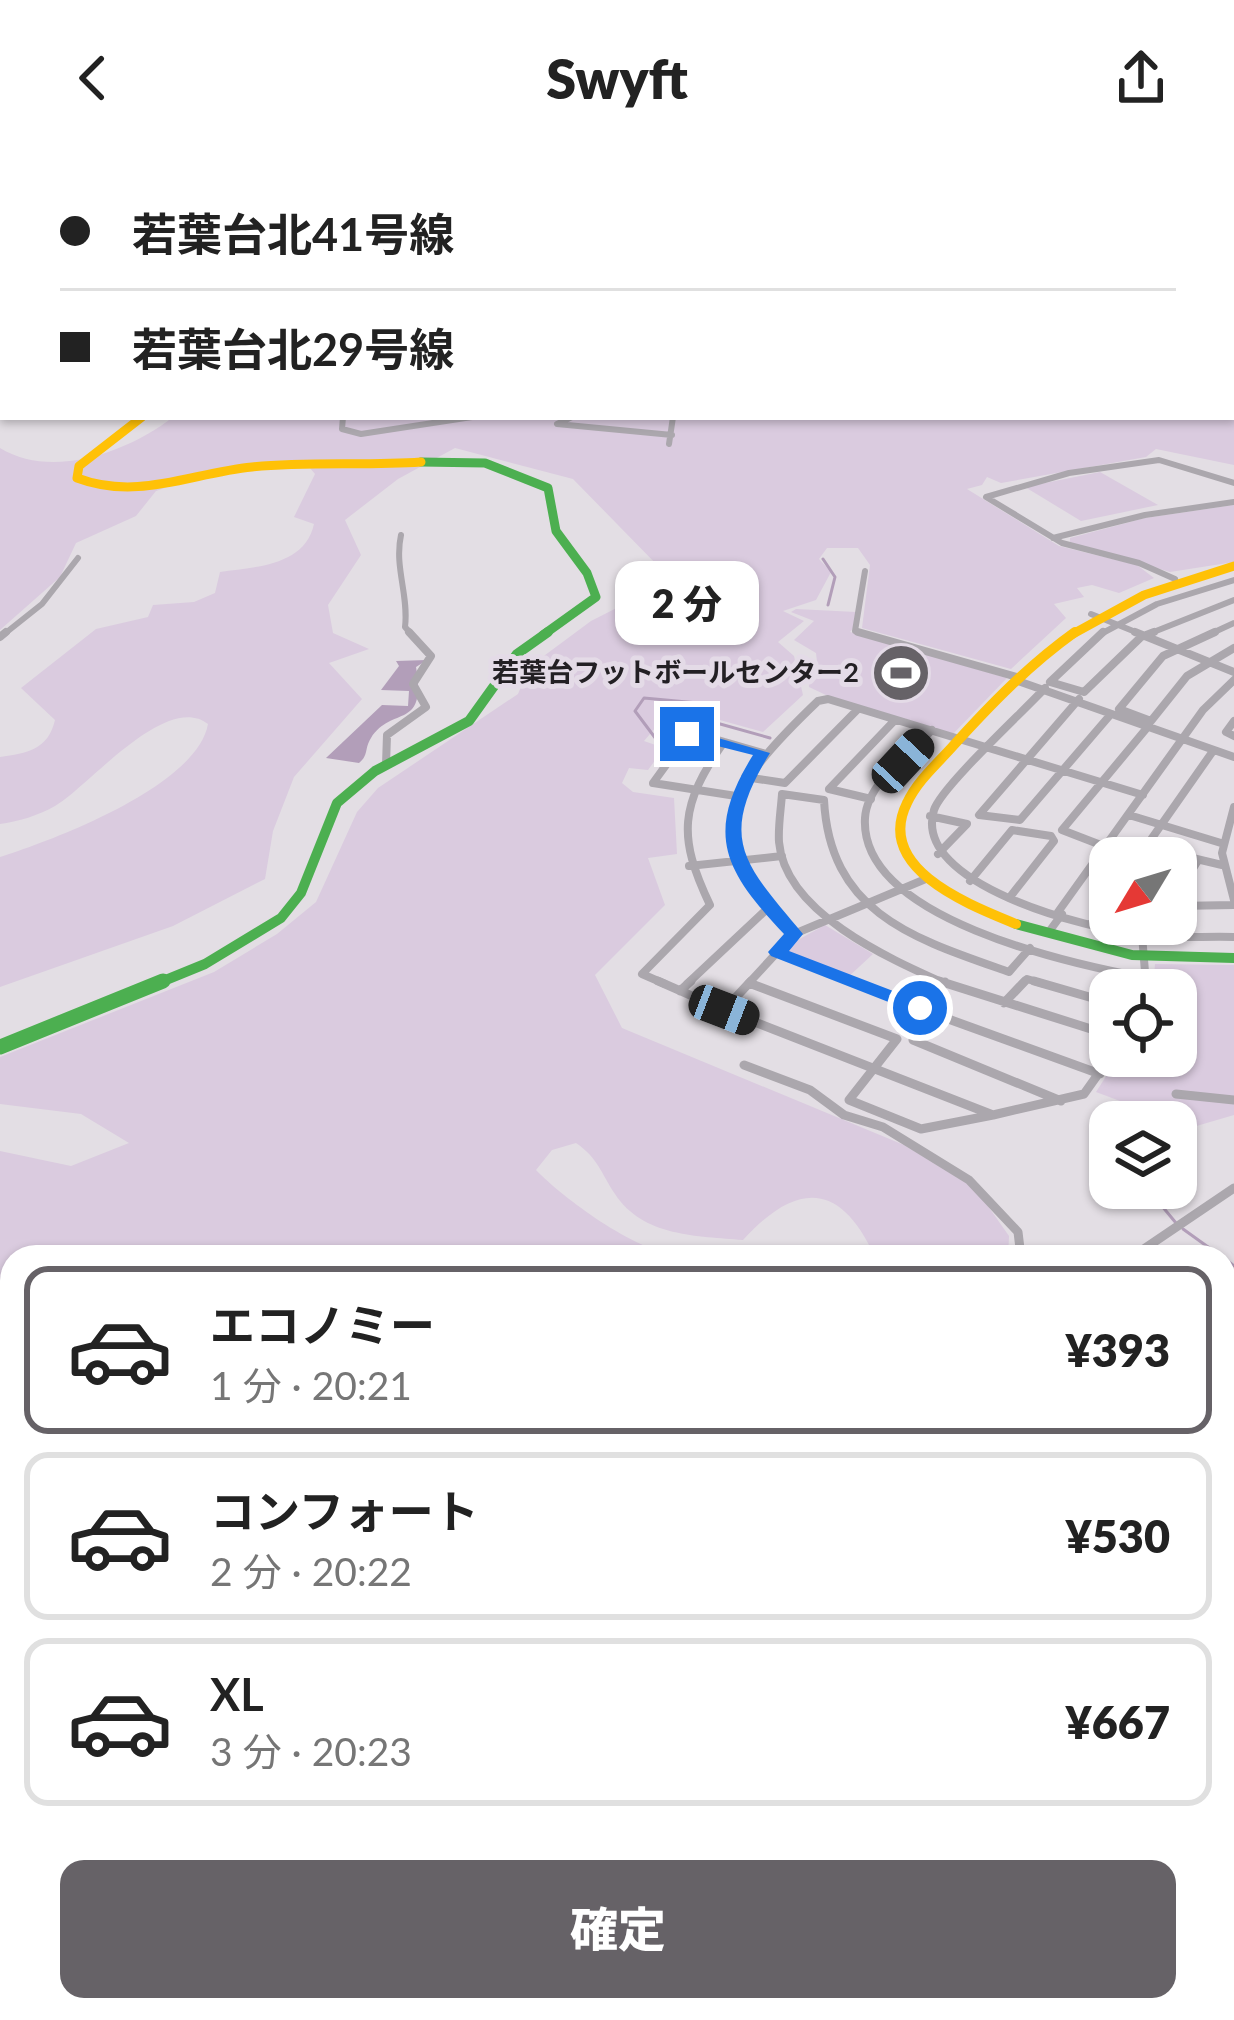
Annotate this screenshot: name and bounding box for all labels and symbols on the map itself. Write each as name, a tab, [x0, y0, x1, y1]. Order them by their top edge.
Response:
callout: 2 分	[615, 560, 759, 644]
sports icon: 若葉台フットボールセンター2	[870, 642, 932, 704]
place label: 若葉台フットボールセンター2	[492, 655, 859, 688]
route end	[660, 707, 714, 761]
car	[865, 722, 941, 800]
north arrow	[1089, 837, 1197, 945]
car	[684, 980, 764, 1040]
route start	[893, 981, 947, 1035]

